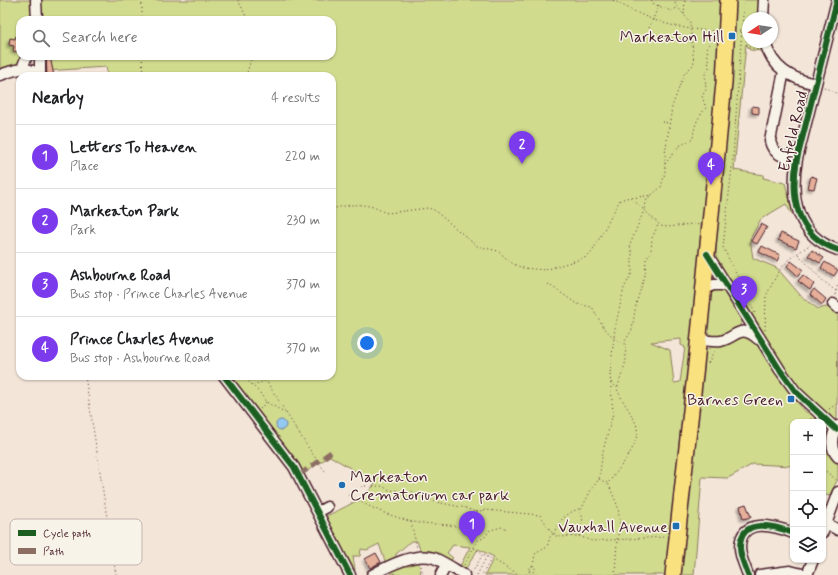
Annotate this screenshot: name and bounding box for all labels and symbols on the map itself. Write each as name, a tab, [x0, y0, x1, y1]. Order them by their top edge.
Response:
north arrow	[742, 12, 778, 48]
place label: Markeaton Hill	[620, 27, 724, 48]
marker: Markeaton Hill	[727, 31, 737, 41]
street label: Enfield Road	[774, 89, 813, 174]
pin: 2	[509, 131, 535, 164]
pin: 4	[698, 152, 724, 185]
pin: 3	[731, 276, 757, 309]
your location	[357, 333, 377, 353]
place label: Barnes Green	[687, 390, 783, 411]
marker: Barnes Green	[786, 394, 796, 404]
place label: Markeaton Crematorium car park	[350, 467, 509, 506]
marker: Markeaton Crematorium car park	[337, 480, 347, 490]
pin: 1	[459, 511, 485, 544]
place label: Vauxhall Avenue	[558, 517, 668, 538]
legend	[10, 519, 142, 565]
marker: Vauxhall Avenue	[671, 521, 681, 531]
text: Cycle path	[43, 527, 91, 541]
text: Path	[43, 545, 64, 559]

